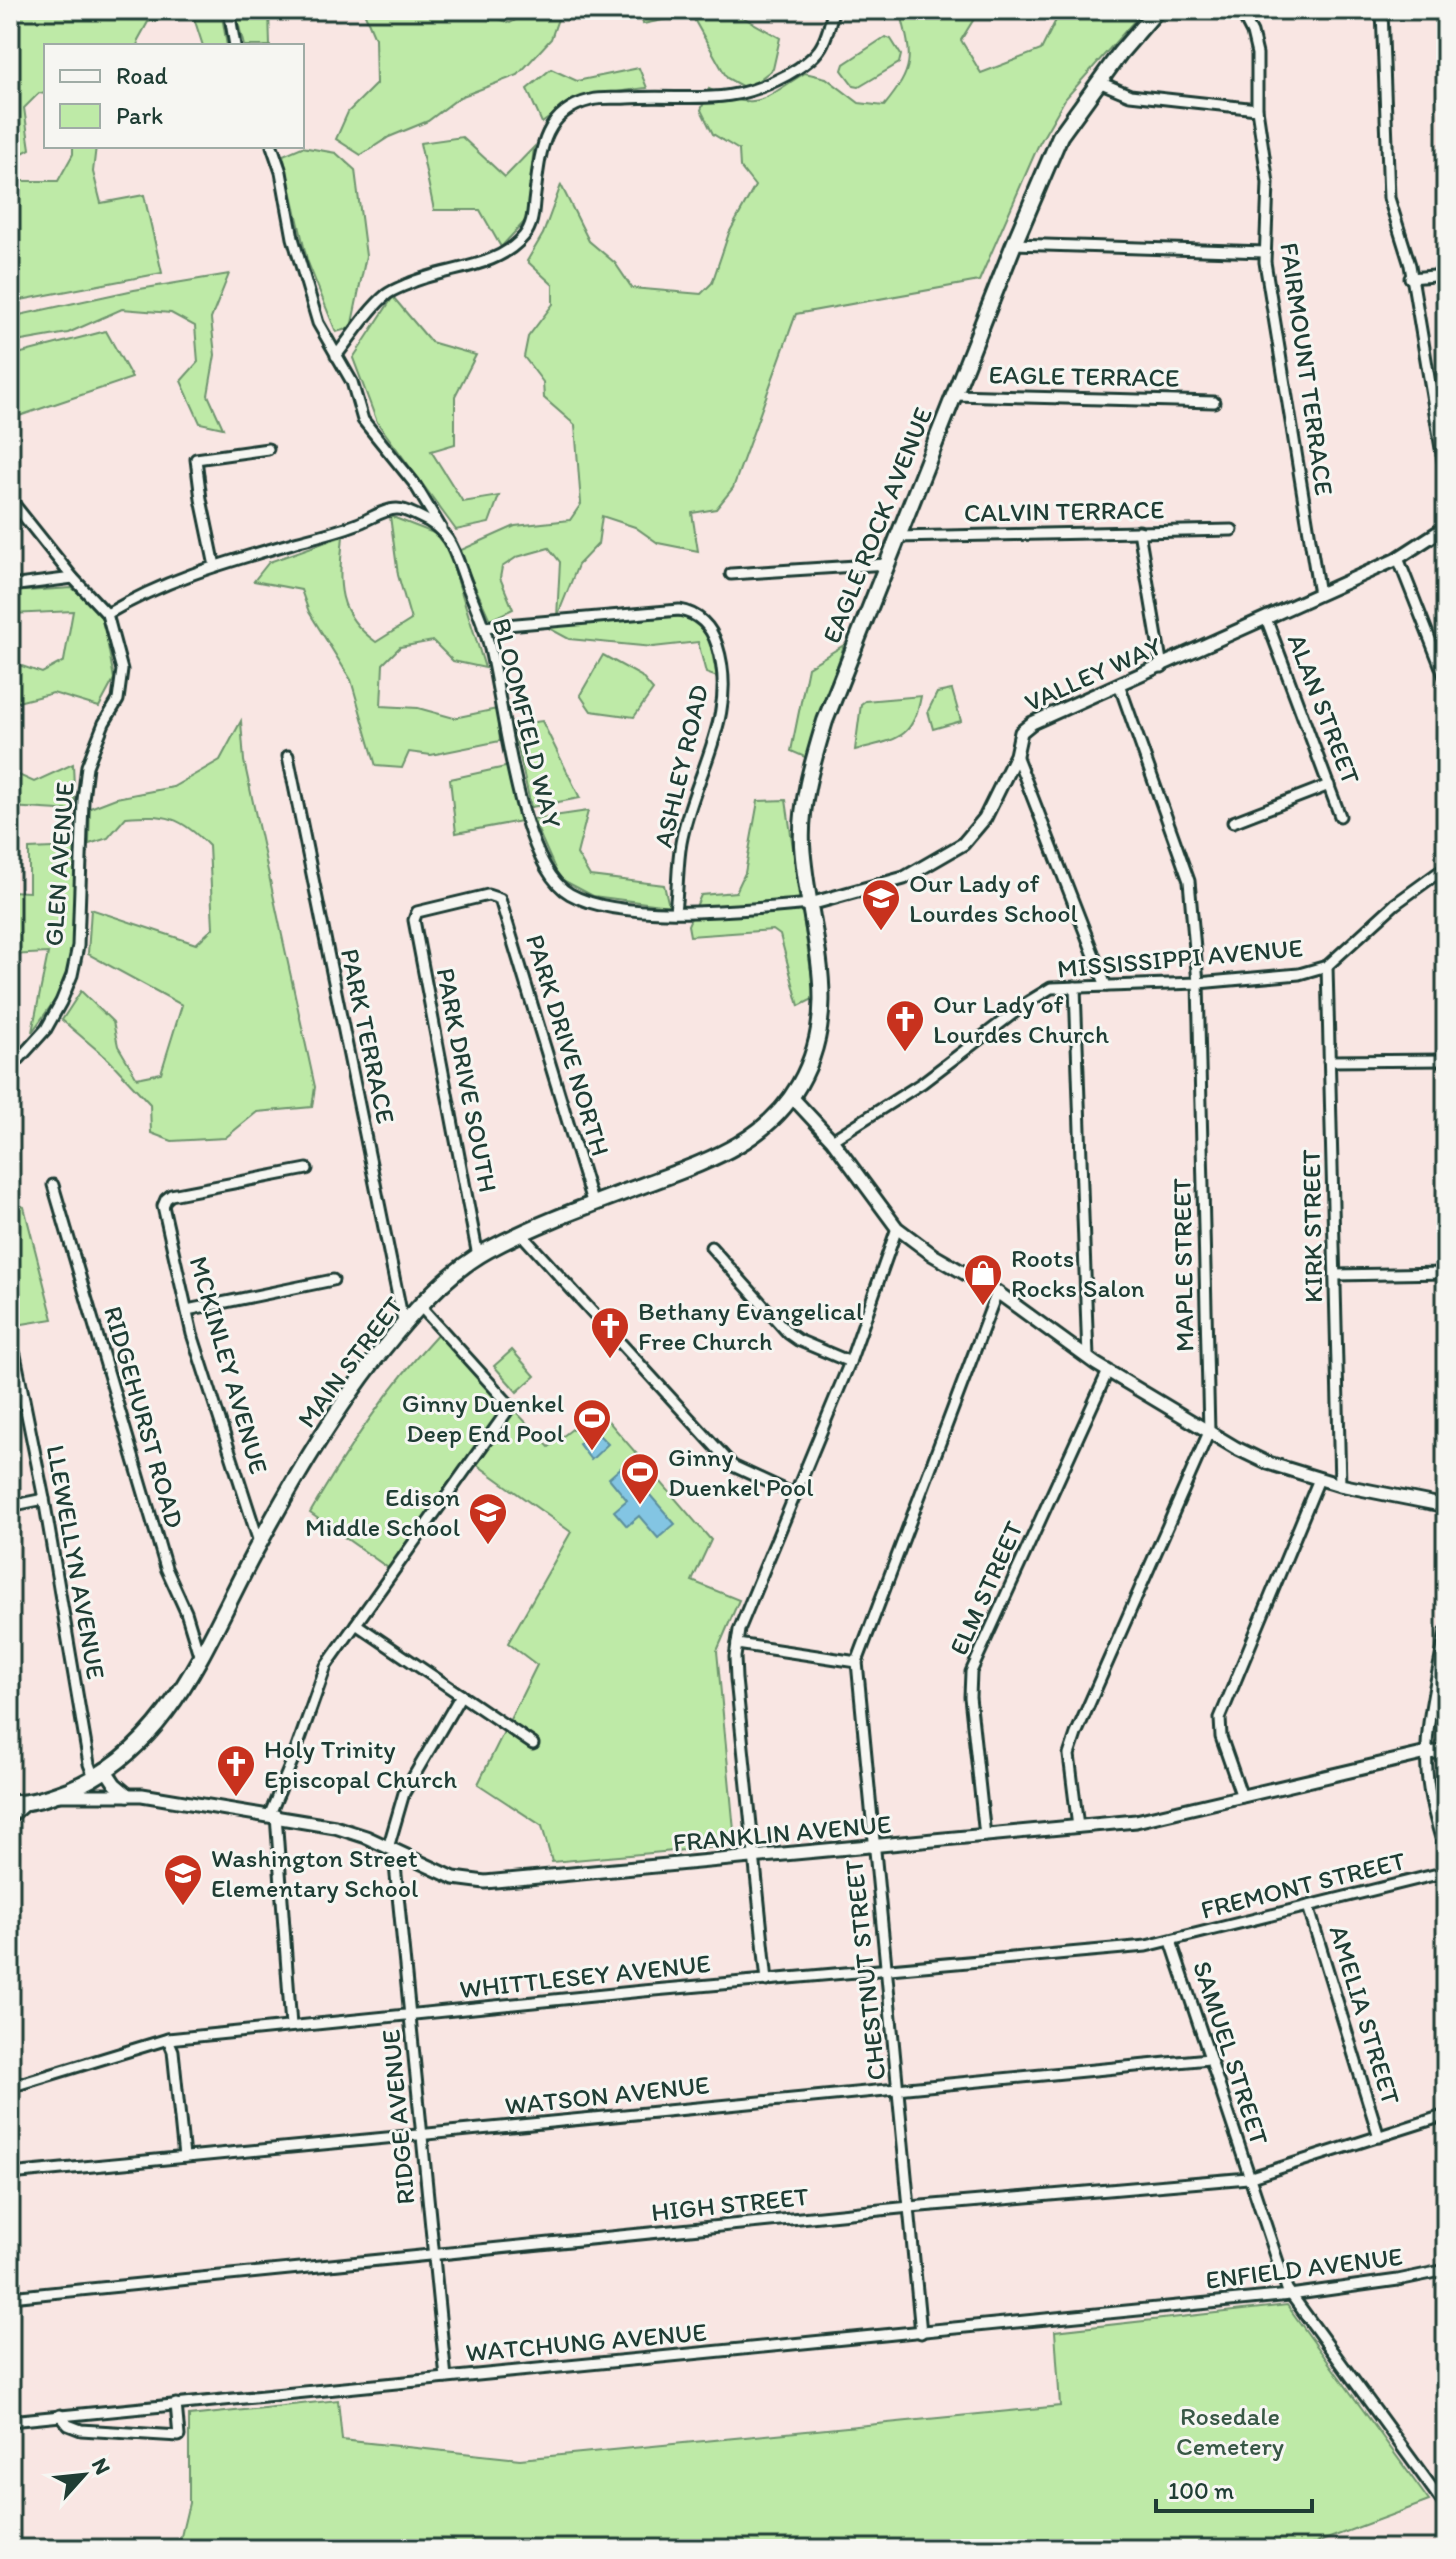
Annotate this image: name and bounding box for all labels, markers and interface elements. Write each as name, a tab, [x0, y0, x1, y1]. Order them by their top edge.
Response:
legend	[44, 44, 304, 148]
text: Road	[116, 61, 168, 90]
text: Park	[116, 101, 163, 130]
street label: FAIRMOUNT TERRACE	[1273, 241, 1341, 497]
street label: EAGLE TERRACE	[988, 358, 1180, 394]
street label: EAGLE ROCK AVENUE	[815, 402, 939, 648]
street label: CALVIN TERRACE	[963, 493, 1165, 529]
street label: BLOOMFIELD WAY	[485, 615, 569, 831]
street label: ALAN STREET	[1281, 629, 1367, 789]
street label: VALLEY WAY	[1020, 630, 1167, 718]
street label: ASHLEY ROAD	[647, 681, 715, 851]
street label: GLEN AVENUE	[37, 781, 81, 947]
place label: Our Lady of Lourdes School	[909, 867, 1078, 929]
school or university icon: Our Lady of Lourdes School	[860, 877, 902, 932]
street label: PARK DRIVE NORTH	[519, 930, 617, 1160]
street label: MISSISSIPPI AVENUE	[1056, 931, 1304, 985]
street label: PARK TERRACE	[334, 946, 402, 1126]
street label: PARK DRIVE SOUTH	[430, 965, 504, 1195]
place label: Our Lady of Lourdes Church	[933, 988, 1109, 1050]
church icon: Our Lady of Lourdes Church	[884, 998, 926, 1053]
street label: KIRK STREET	[1295, 1149, 1329, 1303]
street label: MAPLE STREET	[1165, 1177, 1201, 1352]
place label: Roots Rocks Salon	[1011, 1242, 1145, 1304]
shop icon: Roots Rocks Salon	[962, 1252, 1004, 1307]
street label: MCKINLEY AVENUE	[183, 1253, 275, 1477]
street label: MAIN STREET	[290, 1290, 410, 1434]
place label: Bethany Evangelical Free Church	[638, 1295, 863, 1357]
street label: RIDGEHURST ROAD	[97, 1302, 191, 1532]
church icon: Bethany Evangelical Free Church	[589, 1305, 631, 1360]
place label: Ginny Duenkel Deep End Pool	[402, 1387, 564, 1449]
sports icon: Ginny Duenkel Deep End Pool	[571, 1397, 613, 1452]
place label: Ginny Duenkel Pool	[668, 1441, 814, 1503]
street label: LLEWELLYN AVENUE	[40, 1442, 112, 1682]
sports icon: Ginny Duenkel Pool	[619, 1451, 661, 1506]
place label: Edison Middle School	[305, 1481, 460, 1543]
school or university icon: Edison Middle School	[467, 1491, 509, 1546]
street label: ELM STREET	[942, 1516, 1030, 1660]
place label: Holy Trinity Episcopal Church	[264, 1733, 457, 1795]
church icon: Holy Trinity Episcopal Church	[215, 1743, 257, 1798]
street label: FRANKLIN AVENUE	[671, 1808, 893, 1858]
place label: Washington Street Elementary School	[211, 1842, 418, 1904]
street label: FREMONT STREET	[1197, 1844, 1409, 1926]
school or university icon: Washington Street Elementary School	[162, 1852, 204, 1907]
street label: CHESTNUT STREET	[837, 1858, 893, 2082]
street label: AMELIA STREET	[1323, 1921, 1408, 2109]
street label: WHITTLESEY AVENUE	[458, 1947, 712, 2005]
street label: SAMUEL STREET	[1186, 1957, 1276, 2149]
street label: RIDGE AVENUE	[374, 2028, 422, 2206]
street label: WATSON AVENUE	[503, 2068, 711, 2122]
street label: HIGH STREET	[650, 2180, 811, 2228]
street label: ENFIELD AVENUE	[1204, 2240, 1404, 2296]
street label: WATCHUNG AVENUE	[464, 2316, 708, 2368]
park label: Rosedale Cemetery	[1176, 2400, 1284, 2462]
north arrow	[44, 2435, 124, 2515]
text: N	[86, 2453, 117, 2479]
scale bar	[1156, 2463, 1312, 2513]
text: 100 m	[1168, 2476, 1234, 2505]

